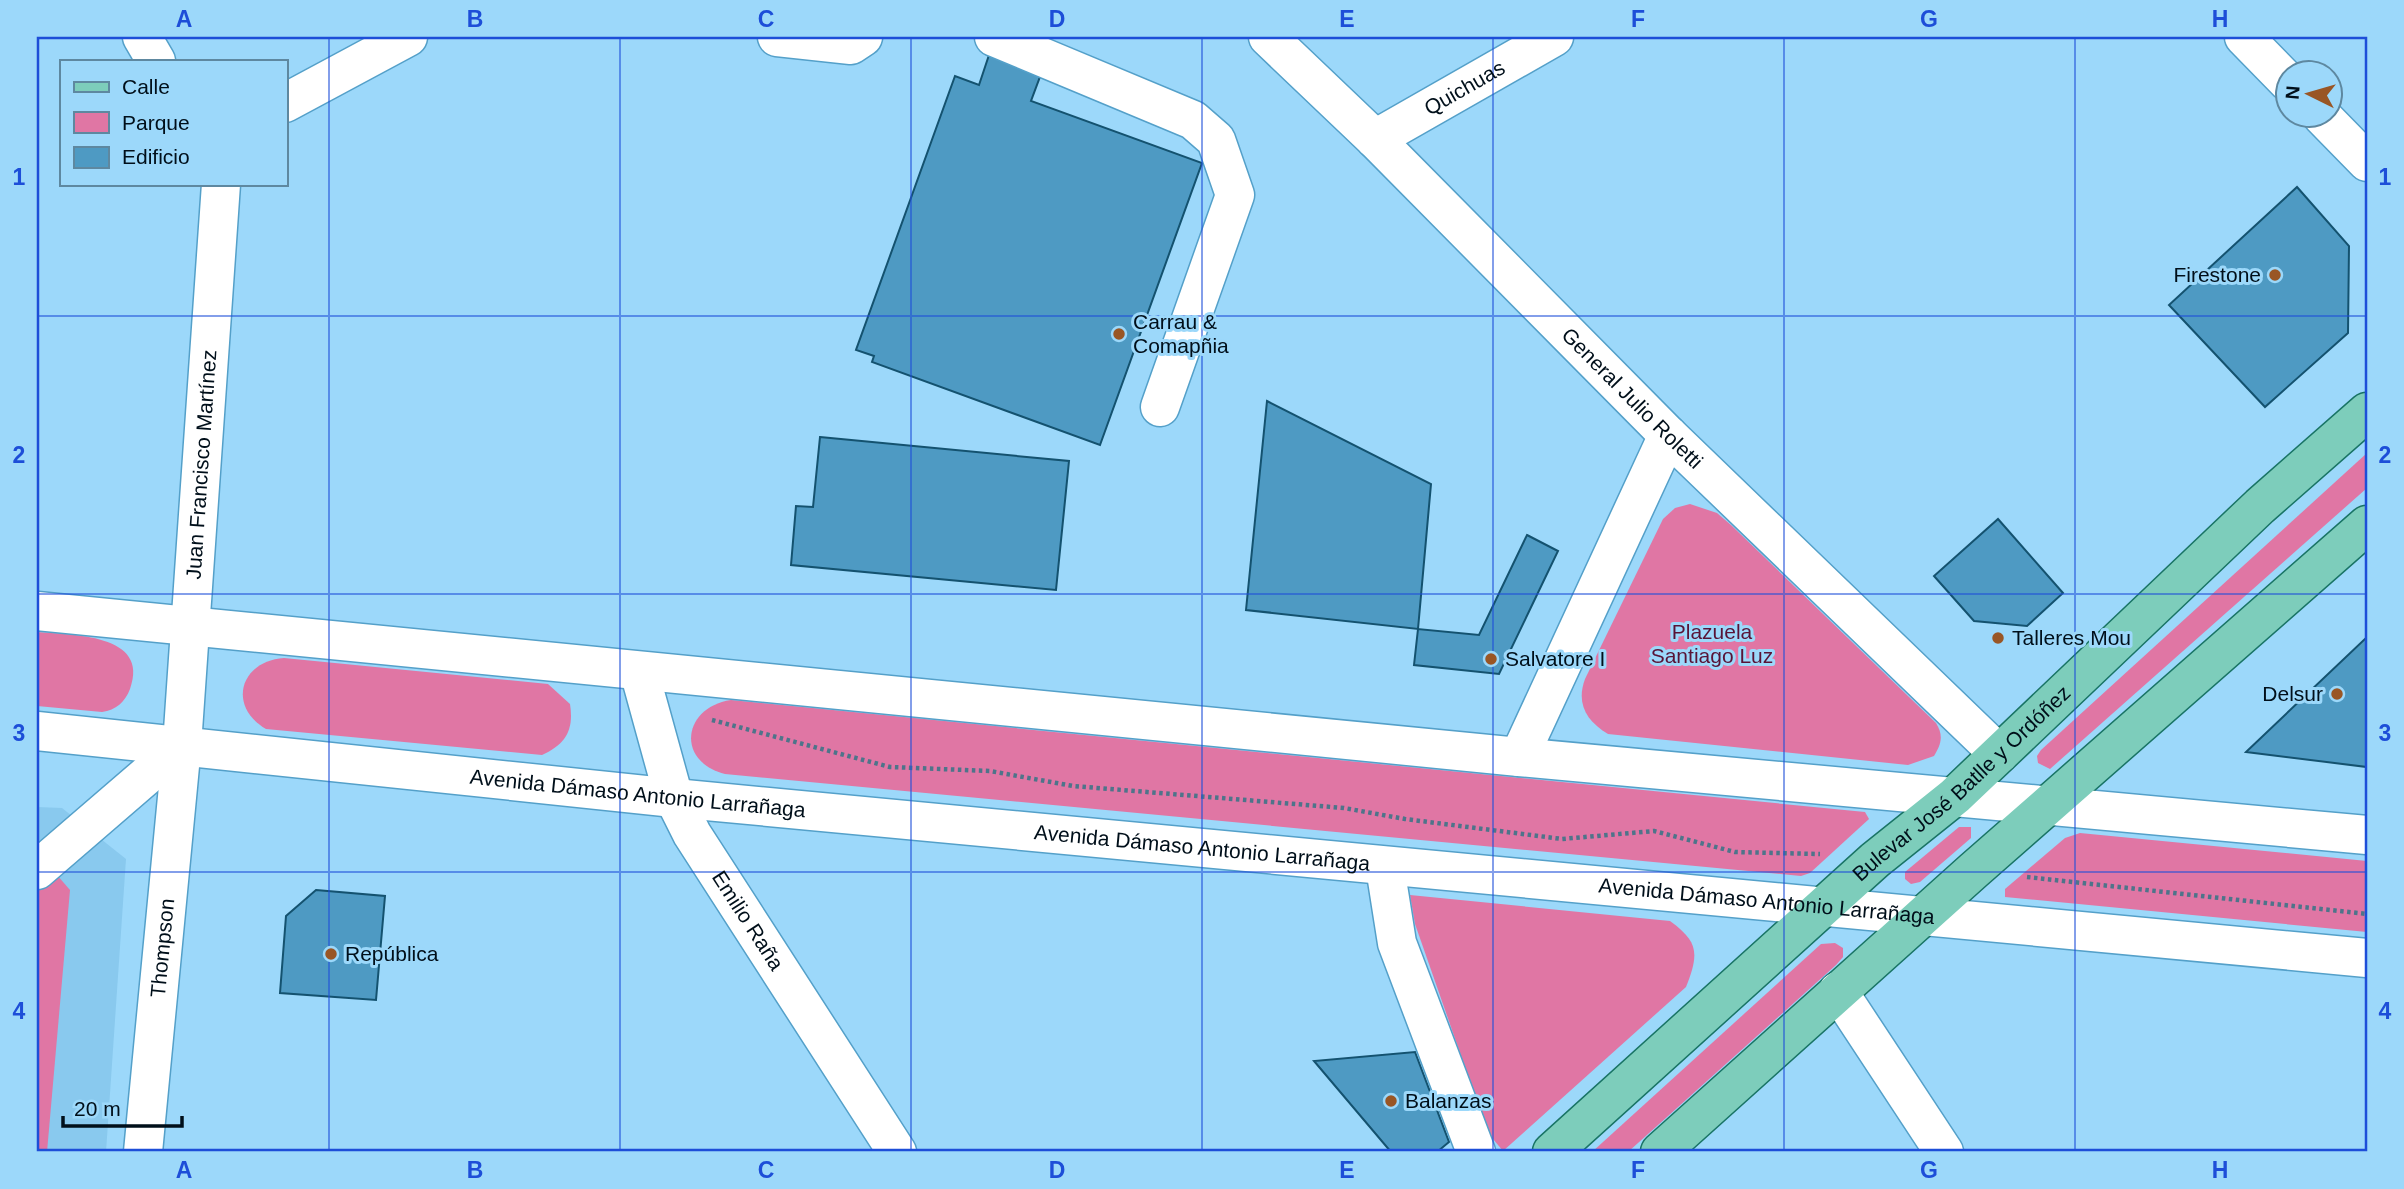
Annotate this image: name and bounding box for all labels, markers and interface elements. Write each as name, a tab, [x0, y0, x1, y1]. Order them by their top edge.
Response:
text: A	[176, 6, 192, 32]
text: B	[467, 6, 483, 32]
text: C	[758, 6, 774, 32]
text: D	[1049, 6, 1065, 32]
text: E	[1339, 6, 1355, 32]
text: F	[1631, 6, 1645, 32]
text: G	[1920, 6, 1938, 32]
text: H	[2212, 6, 2228, 32]
street label: Quichuas	[1420, 56, 1508, 120]
legend	[60, 60, 287, 186]
north arrow	[2274, 60, 2344, 130]
text: Calle	[122, 75, 170, 98]
text: N	[2282, 85, 2304, 100]
text: Parque	[122, 111, 190, 134]
text: Edificio	[122, 145, 190, 168]
text: 1	[13, 164, 26, 190]
text: 1	[2379, 164, 2392, 190]
place label: Firestone	[2173, 263, 2261, 286]
marker: Firestone	[2267, 267, 2283, 283]
place label: Carrau & Comapñia	[1133, 310, 1229, 357]
street label: General Julio Roletti	[1558, 323, 1708, 473]
marker: Carrau & Comapñia	[1111, 326, 1127, 342]
street label: Juan Francisco Martínez	[182, 349, 220, 580]
text: 2	[13, 442, 25, 468]
text: 2	[2379, 442, 2391, 468]
park label: Plazuela Santiago Luz	[1651, 620, 1773, 667]
place label: Talleres Mou	[2012, 626, 2131, 649]
marker: Talleres Mou	[1990, 630, 2006, 646]
place label: Salvatore I	[1505, 647, 1605, 670]
marker: Salvatore I	[1483, 651, 1499, 667]
street label: Bulevar José Batlle y Ordóñez	[1848, 681, 2075, 885]
place label: Delsur	[2262, 682, 2323, 705]
marker: Delsur	[2329, 686, 2345, 702]
text: 3	[13, 720, 25, 746]
text: 3	[2379, 720, 2391, 746]
street label: Avenida Dámaso Antonio Larrañaga	[469, 765, 807, 821]
street label: Avenida Dámaso Antonio Larrañaga	[1033, 820, 1371, 875]
street label: Emilio Raña	[708, 866, 789, 974]
street label: Avenida Dámaso Antonio Larrañaga	[1598, 873, 1936, 928]
street label: Thompson	[146, 897, 178, 998]
place label: República	[345, 942, 439, 965]
marker: República	[323, 946, 339, 962]
text: 4	[13, 998, 26, 1024]
text: 4	[2379, 998, 2392, 1024]
scale bar	[63, 1084, 182, 1128]
place label: Balanzas	[1405, 1089, 1491, 1112]
marker: Balanzas	[1383, 1093, 1399, 1109]
text: 20 m	[74, 1097, 121, 1120]
text: A	[176, 1157, 192, 1183]
text: B	[467, 1157, 483, 1183]
text: C	[758, 1157, 774, 1183]
text: D	[1049, 1157, 1065, 1183]
text: E	[1339, 1157, 1355, 1183]
text: F	[1631, 1157, 1645, 1183]
text: G	[1920, 1157, 1938, 1183]
text: H	[2212, 1157, 2228, 1183]

